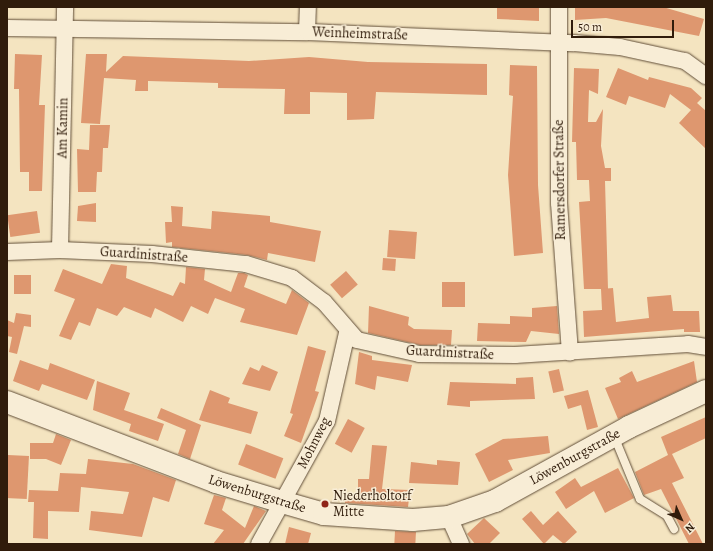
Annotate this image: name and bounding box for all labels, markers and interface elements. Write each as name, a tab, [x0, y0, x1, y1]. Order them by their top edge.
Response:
scale bar	[573, 12, 676, 38]
text: 50 m	[578, 19, 602, 35]
street label: Weinheimstraße	[312, 24, 408, 44]
street label: Am Kamin	[54, 97, 72, 159]
street label: Ramersdorfer Straße	[551, 120, 569, 240]
street label: Guardinistraße	[100, 244, 188, 266]
street label: Guardinistraße	[406, 342, 494, 364]
street label: Mohnweg	[294, 414, 334, 472]
street label: Löwenburgstraße	[527, 425, 623, 489]
street label: Löwenburgstraße	[206, 471, 308, 517]
place label: Niederholtorf Mitte	[333, 488, 412, 520]
marker: Niederholtorf Mitte	[320, 499, 330, 509]
north arrow	[661, 499, 701, 539]
text: N	[682, 520, 698, 536]

